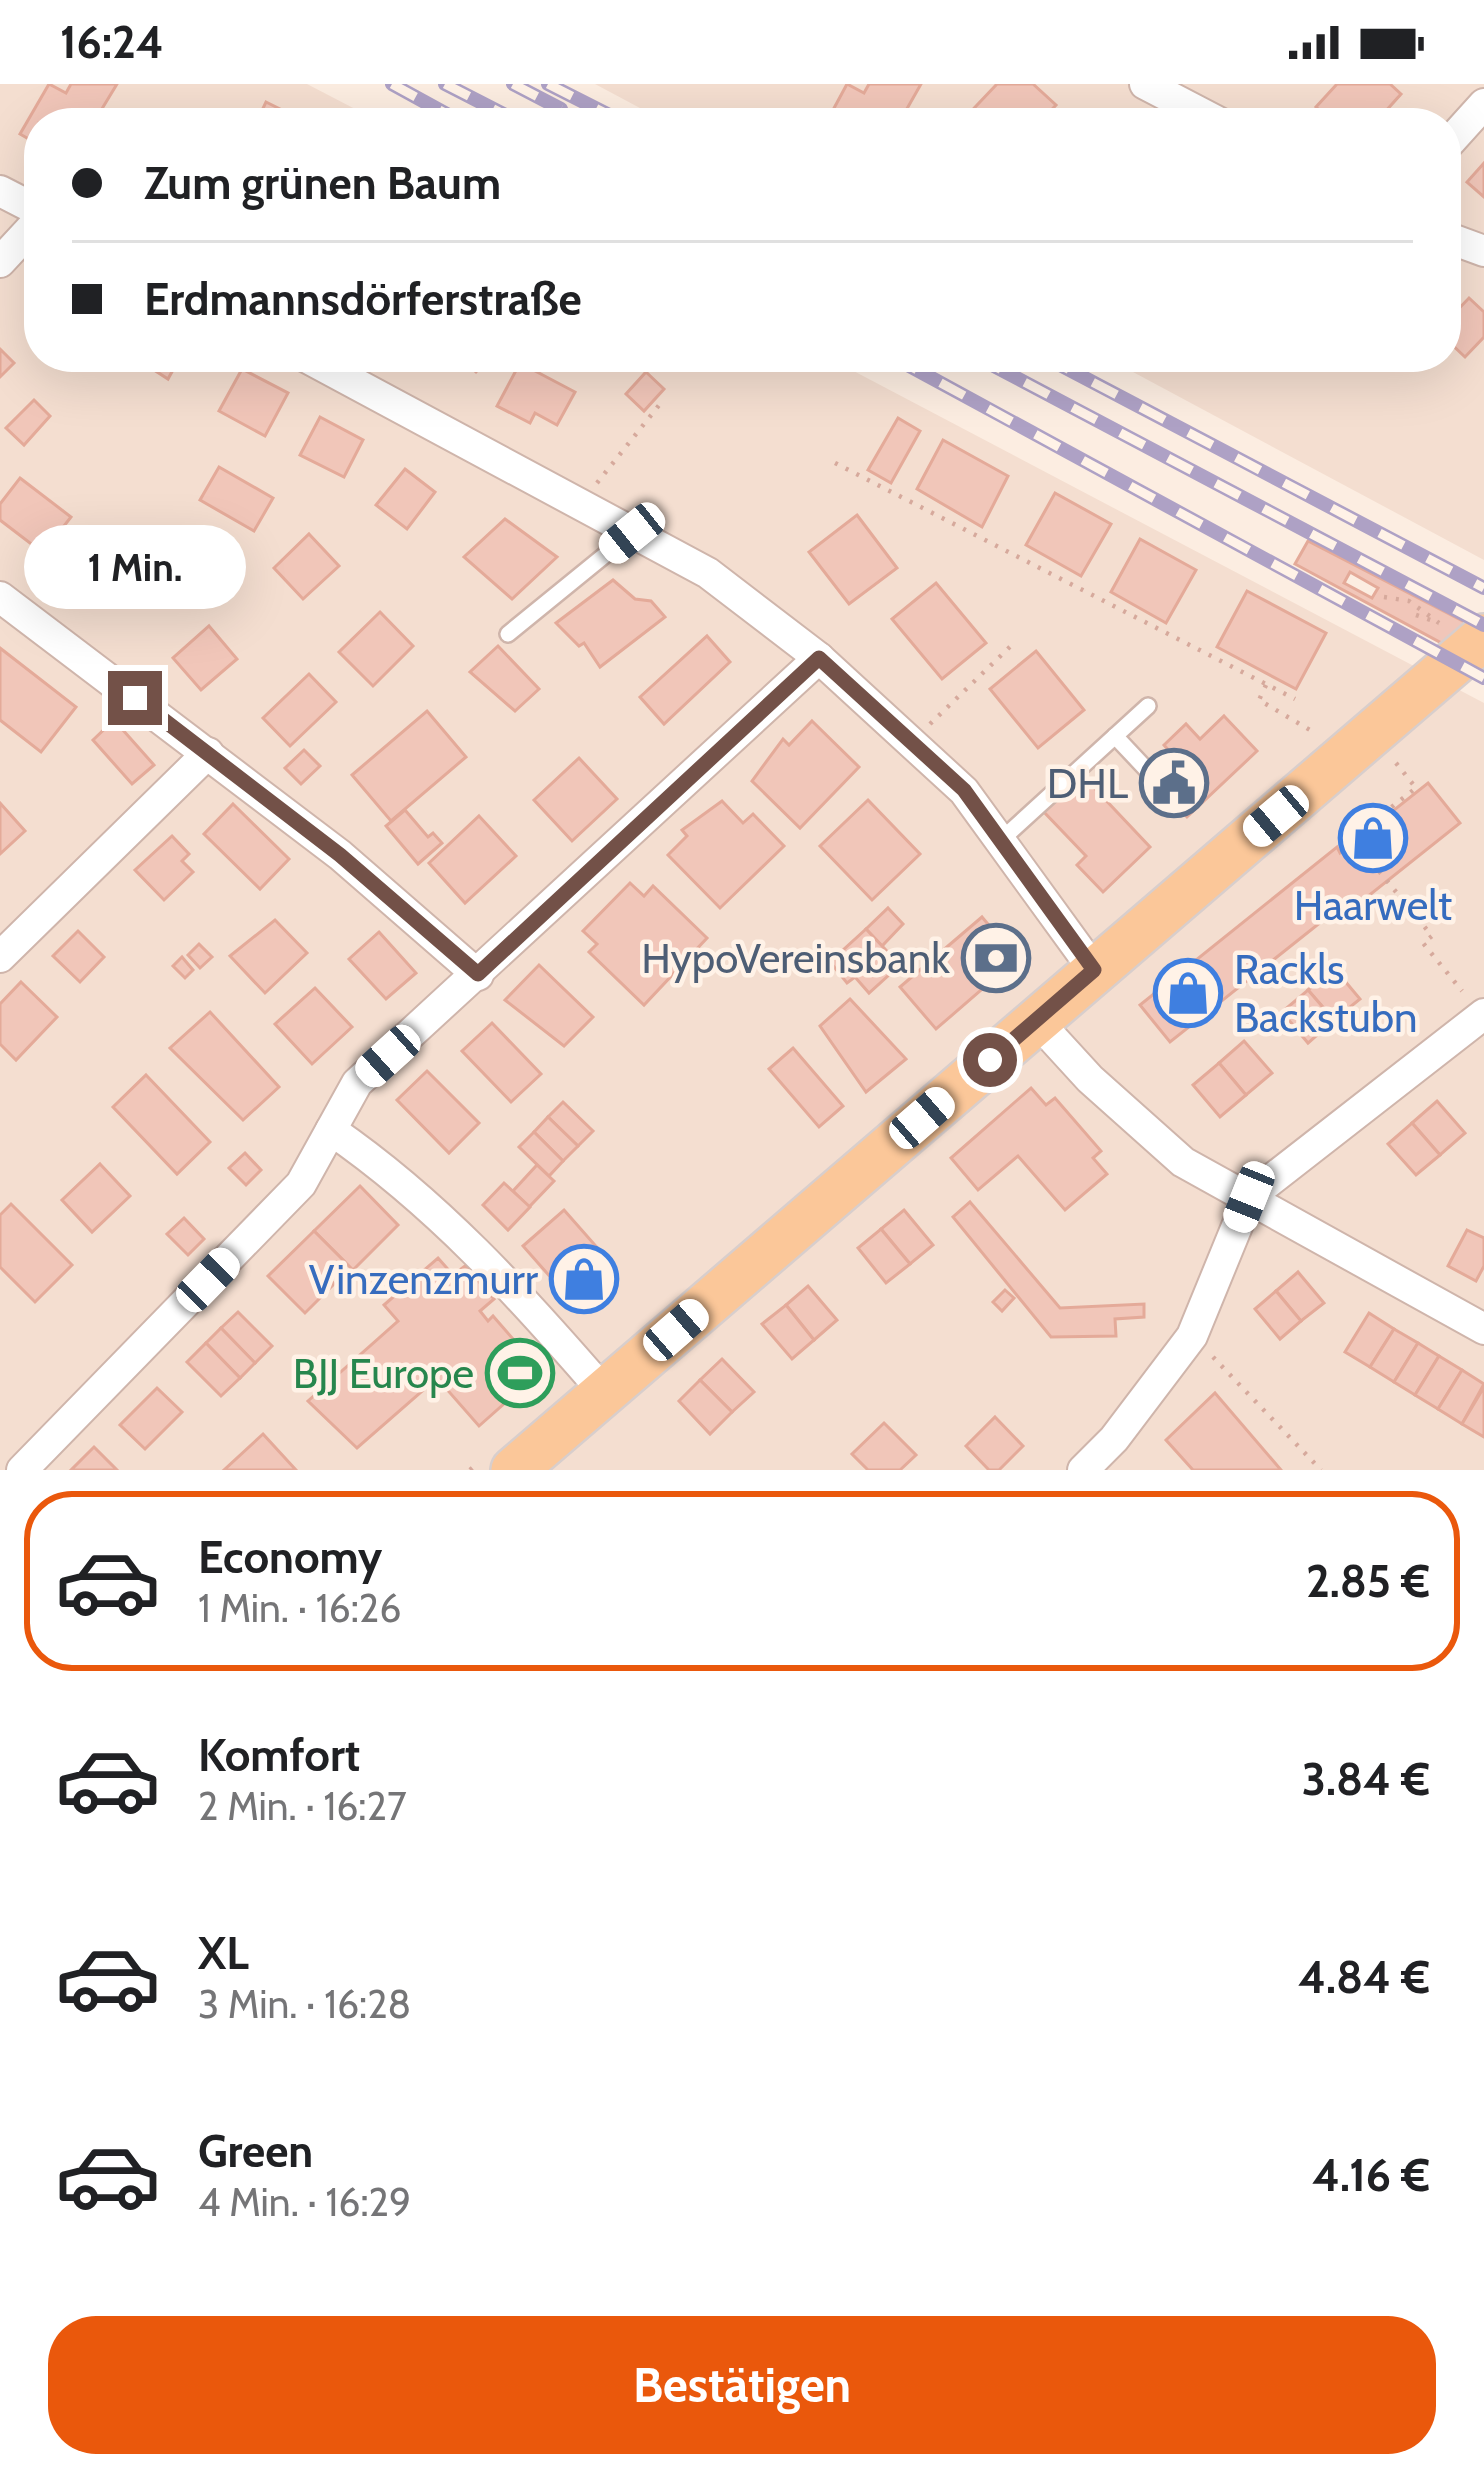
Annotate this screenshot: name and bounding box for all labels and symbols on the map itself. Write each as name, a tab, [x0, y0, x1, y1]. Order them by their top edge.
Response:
car	[593, 496, 671, 570]
callout: 1 Min.	[24, 524, 246, 608]
route end	[108, 671, 162, 725]
public building icon: DHL	[1139, 748, 1209, 818]
place label: DHL	[1047, 757, 1128, 809]
car	[1237, 779, 1315, 853]
shop icon: Haarwelt	[1338, 803, 1408, 873]
place label: Haarwelt	[1294, 879, 1452, 931]
bank icon: HypoVereinsbank	[961, 923, 1031, 993]
place label: HypoVereinsbank	[641, 932, 950, 984]
place label: Rackls Backstubn	[1234, 943, 1417, 1043]
shop icon: Rackls Backstubn	[1153, 958, 1223, 1028]
car	[349, 1019, 427, 1093]
route start	[963, 1033, 1017, 1087]
car	[883, 1081, 961, 1155]
car	[1219, 1157, 1279, 1237]
car	[170, 1242, 246, 1318]
shop icon: Vinzenzmurr	[549, 1244, 619, 1314]
place label: Vinzenzmurr	[309, 1253, 539, 1305]
car	[637, 1293, 715, 1367]
sports icon: BJJ Europe	[485, 1338, 555, 1408]
place label: BJJ Europe	[293, 1347, 474, 1399]

